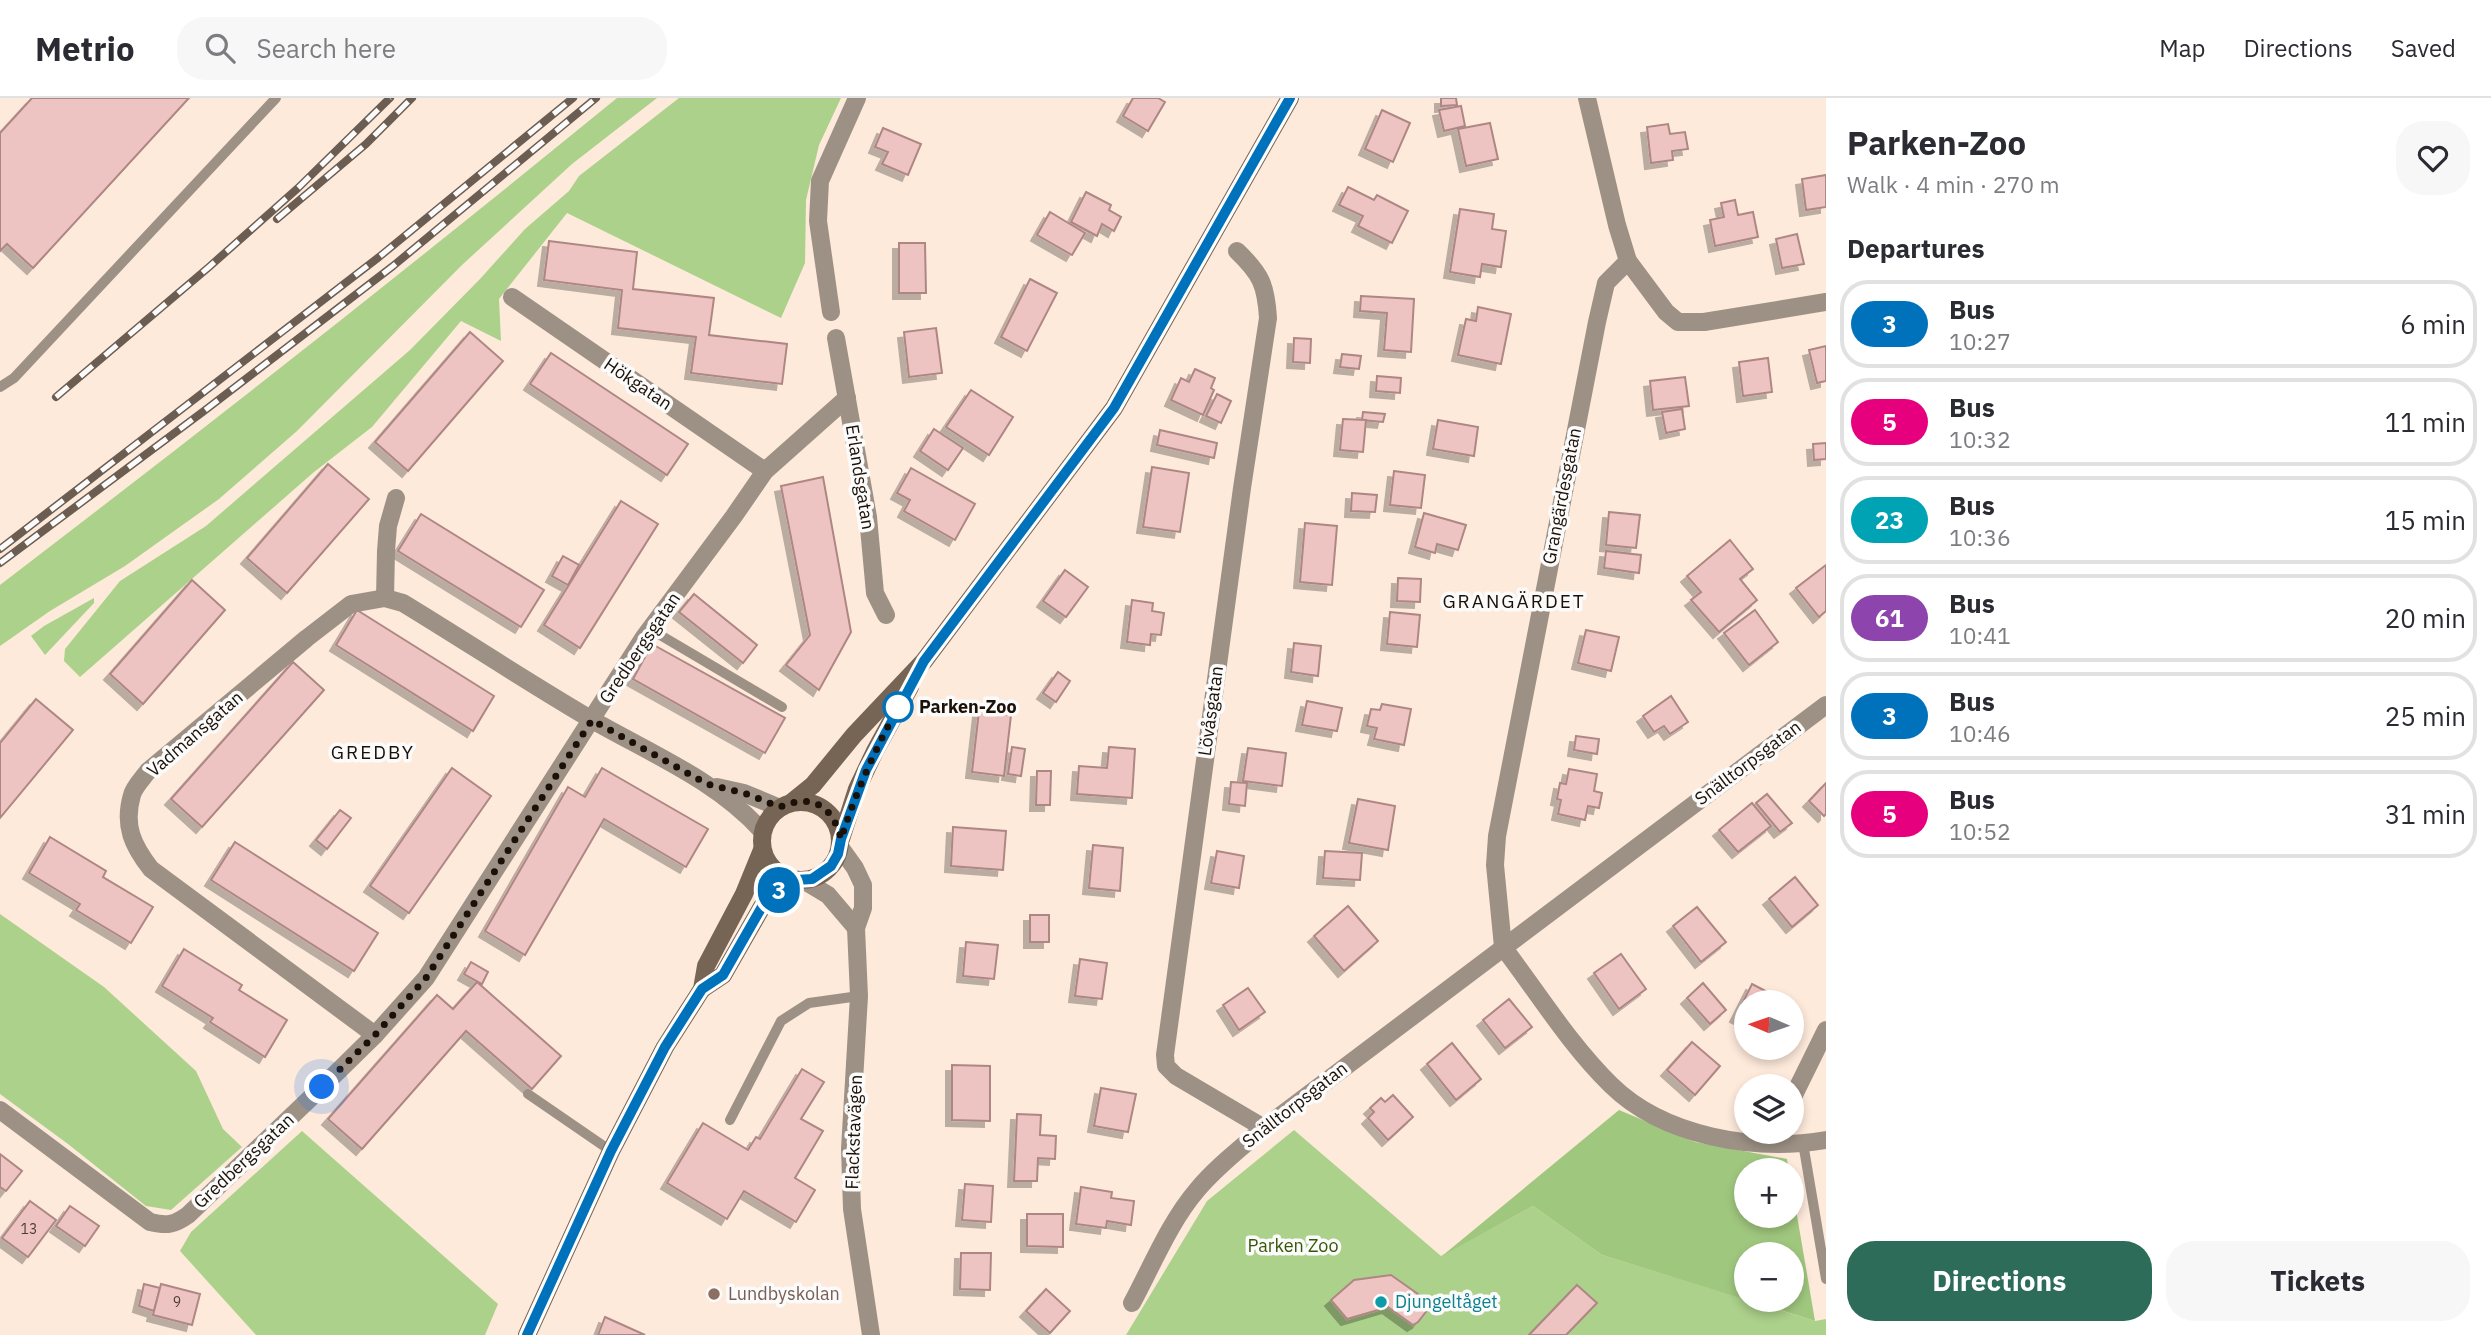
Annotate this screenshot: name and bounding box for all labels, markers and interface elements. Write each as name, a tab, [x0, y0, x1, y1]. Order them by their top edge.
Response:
search box	[177, 17, 667, 80]
text: Metrio	[35, 27, 135, 70]
icon: search	[201, 29, 239, 67]
text: Search here	[257, 31, 396, 65]
text: Map	[2159, 32, 2205, 64]
text: Directions	[2243, 32, 2353, 64]
text: Saved	[2391, 32, 2456, 64]
text: Parken-Zoo	[1847, 121, 2026, 164]
button: heart	[2396, 121, 2470, 195]
text: Walk · 4 min · 270 m	[1847, 169, 2060, 199]
text: Departures	[1847, 231, 1985, 265]
text: Bus	[1949, 292, 1995, 326]
text: 6 min	[2400, 307, 2466, 341]
text: 3	[1882, 308, 1897, 340]
text: 10:27	[1949, 326, 2011, 356]
street label: Hökgatan	[600, 352, 677, 415]
text: Bus	[1949, 390, 1995, 424]
text: 11 min	[2385, 405, 2466, 439]
text: 5	[1882, 406, 1897, 438]
street label: Erlandsgatan	[841, 423, 880, 531]
text: 10:32	[1949, 424, 2011, 454]
street label: Grangärdesgatan	[1537, 426, 1586, 566]
text: Bus	[1949, 488, 1995, 522]
text: 15 min	[2385, 503, 2466, 537]
text: 23	[1875, 504, 1904, 536]
text: 10:36	[1949, 522, 2011, 552]
text: Bus	[1949, 586, 1995, 620]
street label: Gredbergsgatan	[594, 588, 685, 708]
district label: GRANGÄRDET	[1442, 589, 1586, 613]
text: 20 min	[2385, 601, 2466, 635]
text: 61	[1875, 602, 1904, 634]
text: 10:41	[1949, 620, 2011, 650]
street label: Lövåsgatan	[1193, 664, 1228, 758]
text: Bus	[1949, 684, 1995, 718]
street label: Vadmansgatan	[142, 686, 247, 782]
marker: Parken-Zoo	[883, 692, 913, 722]
place label: Parken-Zoo	[919, 695, 1017, 718]
text: 25 min	[2385, 699, 2466, 733]
text: 3	[1882, 700, 1897, 732]
street label: Snälltorpsgatan	[1690, 715, 1805, 810]
text: 10:46	[1949, 718, 2011, 748]
district label: GREDBY	[331, 740, 415, 764]
text: Bus	[1949, 782, 1995, 816]
text: 31 min	[2385, 797, 2466, 831]
text: 5	[1882, 798, 1897, 830]
text: 10:52	[1949, 816, 2011, 846]
line badge: 3	[756, 867, 802, 913]
text: 3	[772, 874, 786, 906]
north arrow	[1734, 990, 1804, 1060]
map controls	[1734, 990, 1804, 1312]
street label: Snälltorpsgatan	[1238, 1056, 1352, 1153]
your location	[304, 1069, 339, 1104]
street label: Flackstavägen	[840, 1074, 867, 1190]
button: layers	[1734, 1074, 1804, 1144]
street label: Gredbergsgatan	[189, 1108, 299, 1213]
button: +	[1734, 1158, 1804, 1228]
house number: 13	[21, 1220, 37, 1238]
park label: Parken Zoo	[1248, 1234, 1339, 1257]
button: Directions	[1847, 1241, 2152, 1321]
button: Tickets	[2166, 1241, 2470, 1321]
button: −	[1734, 1242, 1804, 1312]
place label: Lundbyskolan	[728, 1282, 840, 1305]
marker: Lundbyskolan	[706, 1286, 722, 1302]
place label: Djungeltåget	[1395, 1290, 1498, 1313]
house number: 9	[173, 1293, 181, 1311]
marker: Djungeltåget	[1373, 1294, 1389, 1310]

